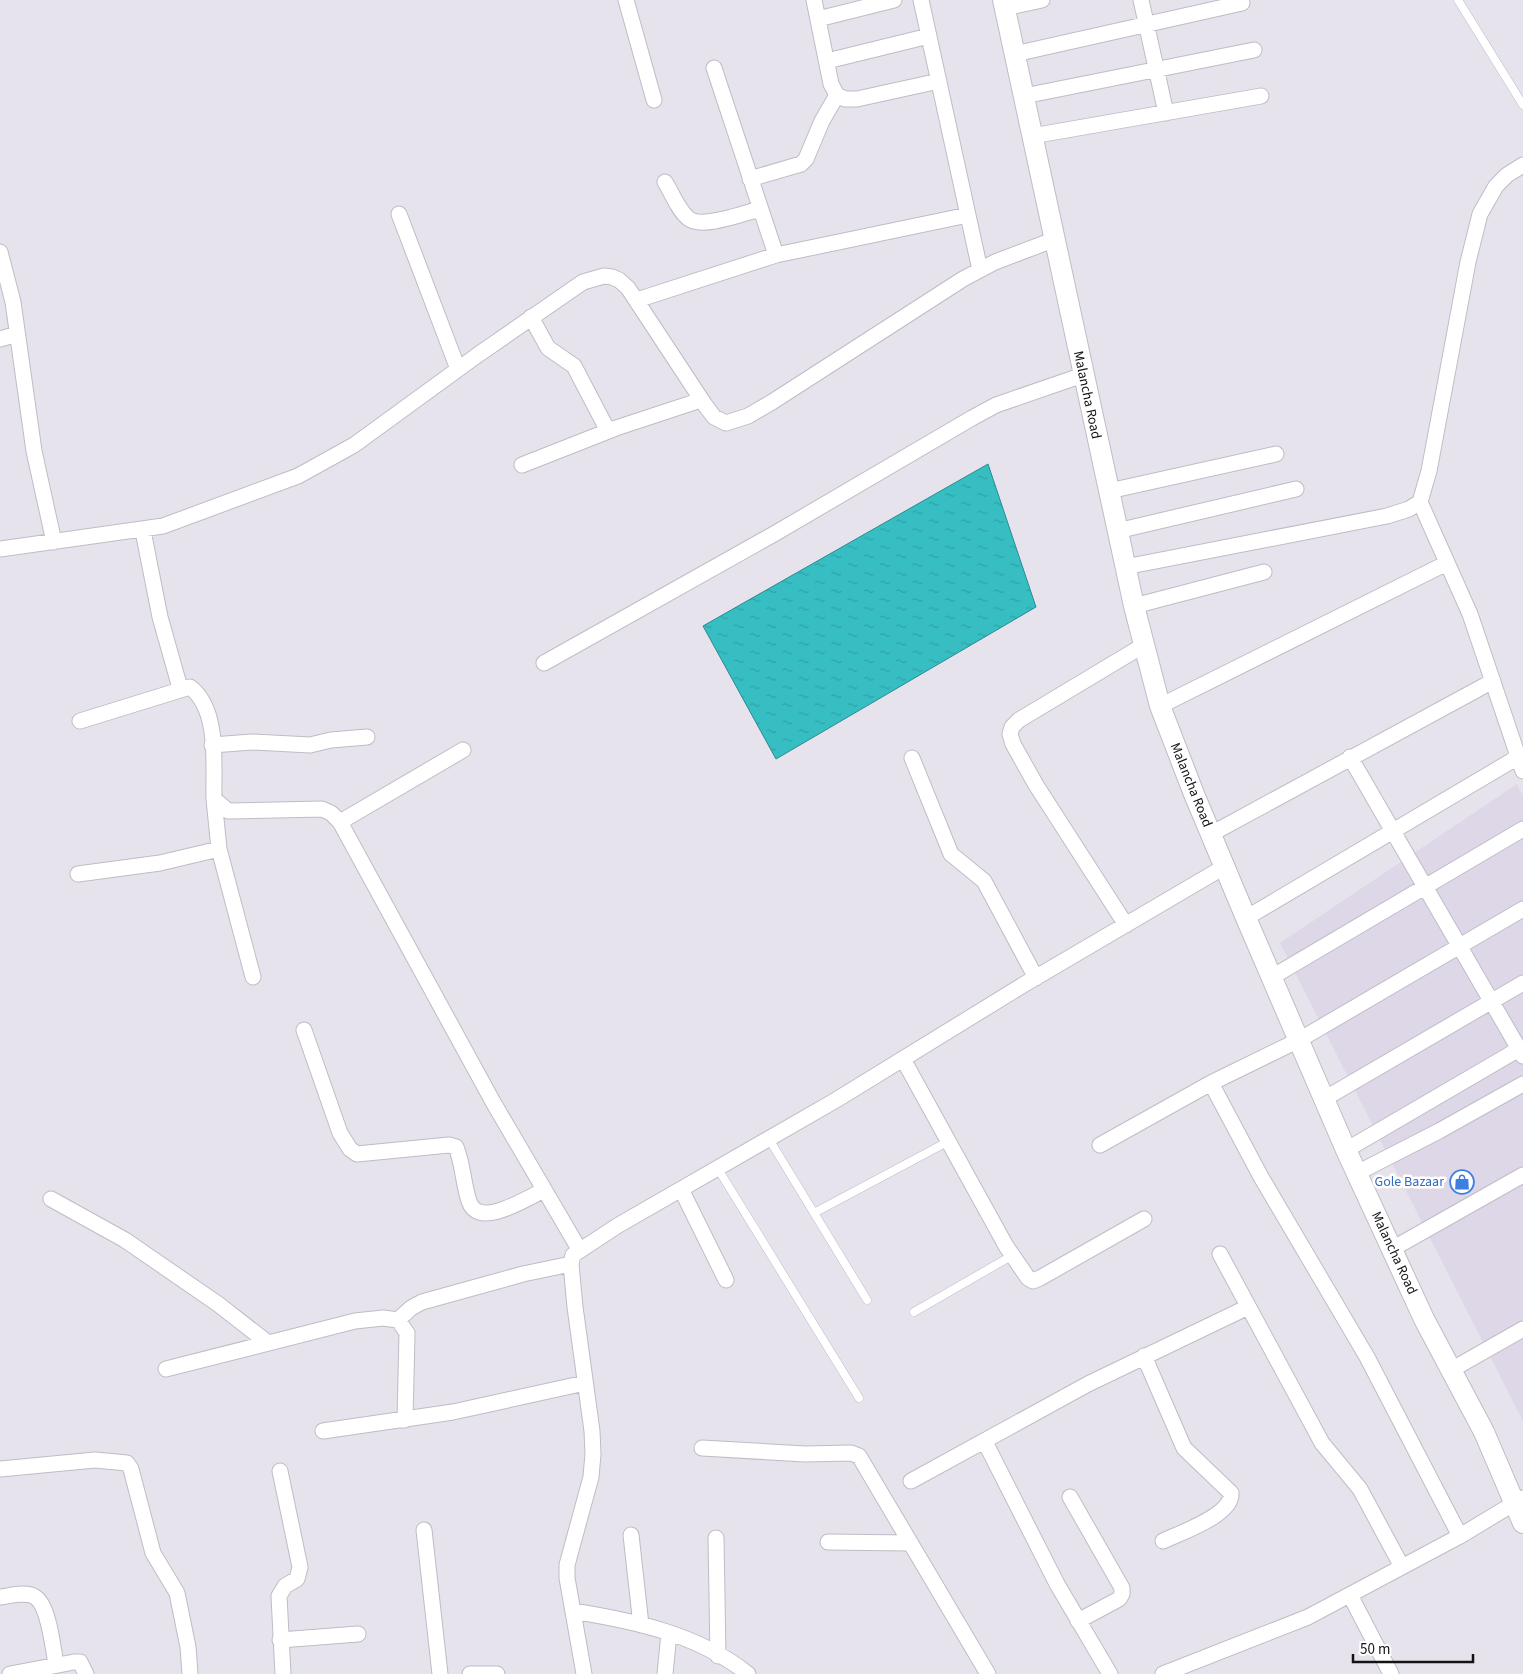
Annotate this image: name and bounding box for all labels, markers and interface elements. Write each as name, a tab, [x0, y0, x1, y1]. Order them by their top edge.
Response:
street label: Malancha Road	[1068, 349, 1106, 441]
street label: Malancha Road	[1165, 740, 1217, 830]
shop icon: Gole Bazaar	[1449, 1169, 1475, 1195]
place label: Gole Bazaar	[1375, 1172, 1444, 1192]
street label: Malancha Road	[1366, 1208, 1422, 1298]
scale bar	[1353, 1632, 1473, 1664]
text: 50 m	[1360, 1639, 1390, 1660]

